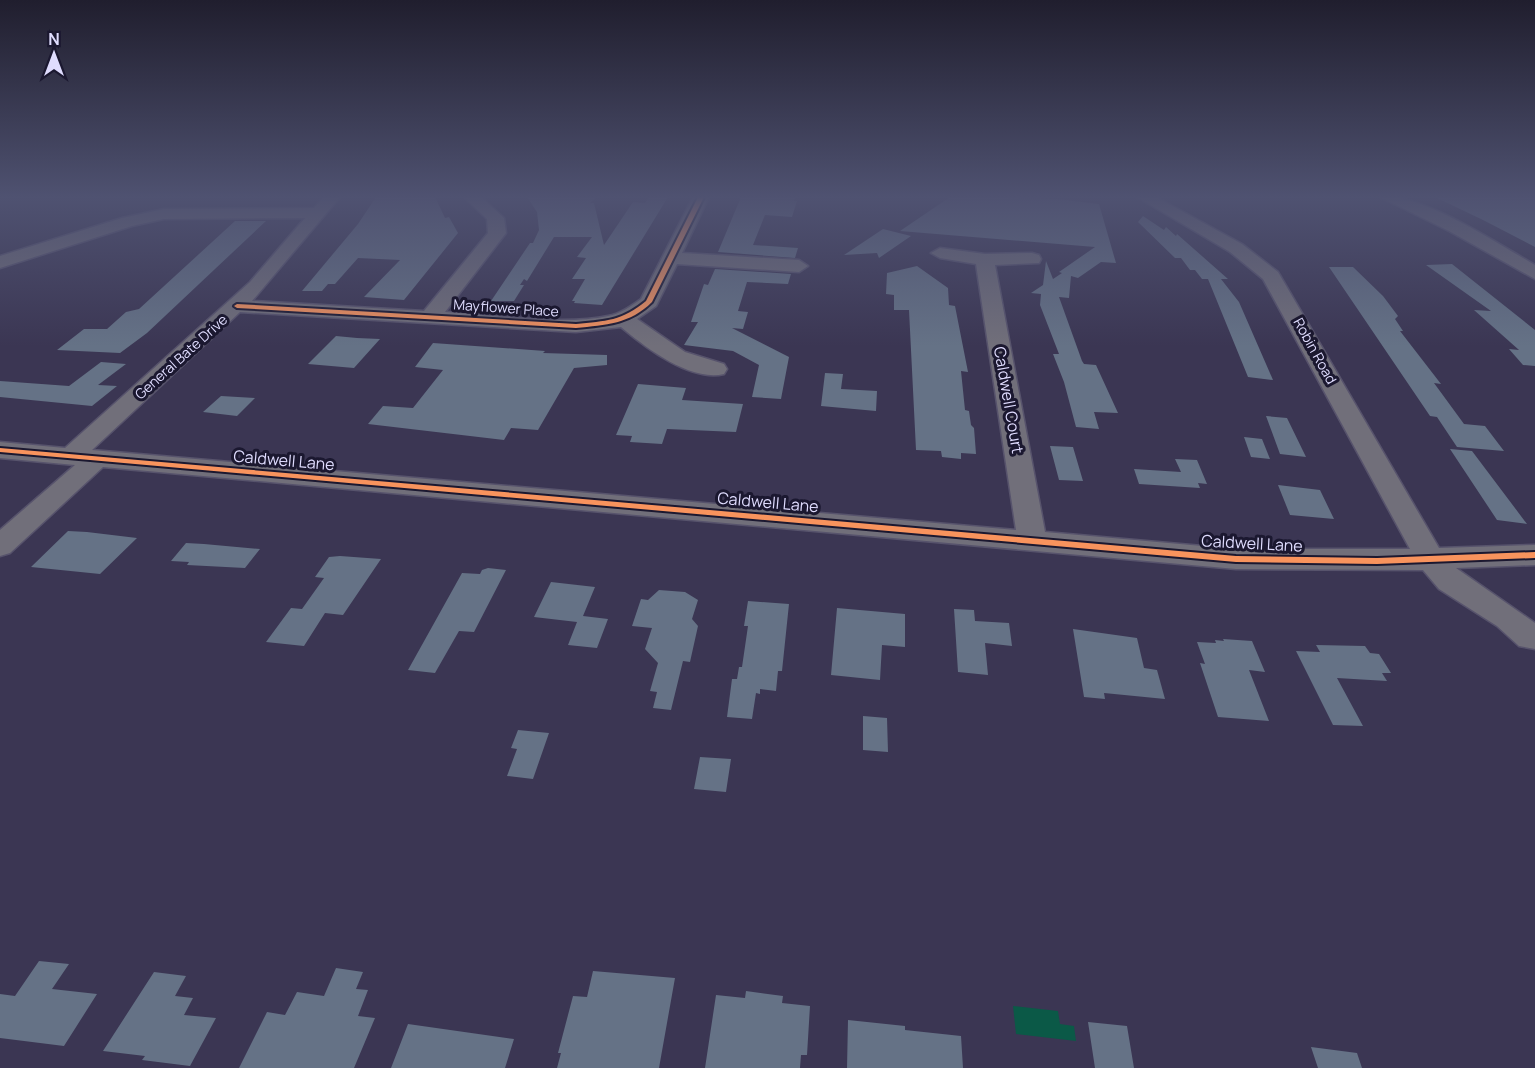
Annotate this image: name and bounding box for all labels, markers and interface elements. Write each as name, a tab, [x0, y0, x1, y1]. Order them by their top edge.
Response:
north arrow	[24, 24, 84, 84]
text: N	[48, 28, 60, 50]
street label: Mayflower Place	[453, 294, 559, 321]
street label: General Bate Drive	[130, 310, 231, 403]
street label: Robin Road	[1289, 314, 1341, 387]
street label: Caldwell Court	[989, 345, 1029, 455]
street label: Caldwell Lane	[233, 445, 335, 475]
street label: Caldwell Lane	[717, 487, 819, 517]
street label: Caldwell Lane	[1201, 529, 1303, 557]

